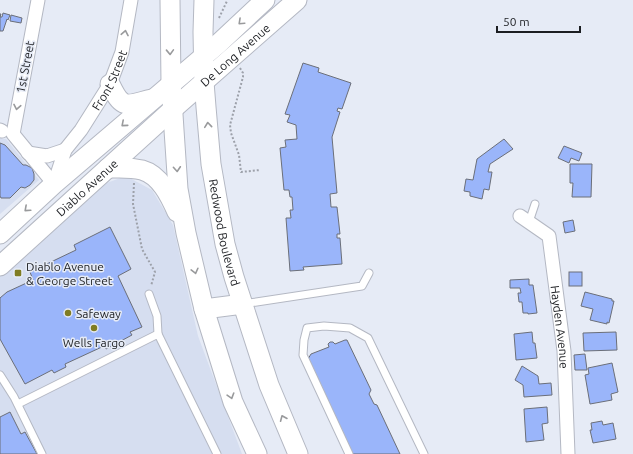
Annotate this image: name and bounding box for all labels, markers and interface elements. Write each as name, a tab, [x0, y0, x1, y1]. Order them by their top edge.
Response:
scale bar	[497, 8, 580, 34]
text: 50 m	[503, 15, 530, 28]
one-way arrow	[238, 18, 246, 25]
street label: De Long Avenue	[198, 21, 272, 89]
one-way arrow	[121, 30, 129, 37]
street label: 1st Street	[14, 39, 36, 94]
street label: Front Street	[89, 48, 129, 112]
one-way arrow	[166, 49, 174, 55]
one-way arrow	[13, 104, 22, 110]
one-way arrow	[121, 119, 128, 126]
one-way arrow	[203, 122, 212, 128]
street label: Diablo Avenue	[53, 156, 120, 218]
one-way arrow	[172, 166, 181, 172]
street label: Redwood Boulevard	[207, 178, 243, 287]
one-way arrow	[24, 204, 32, 212]
place label: Diablo Avenue & George Street	[26, 260, 113, 287]
one-way arrow	[190, 267, 199, 274]
marker: Diablo Avenue & George Street	[13, 268, 23, 278]
street label: Hayden Avenue	[549, 284, 571, 369]
place label: Safeway	[76, 307, 121, 320]
marker: Safeway	[63, 308, 73, 318]
marker: Wells Fargo	[89, 323, 99, 333]
place label: Wells Fargo	[63, 336, 125, 349]
one-way arrow	[227, 392, 235, 399]
one-way arrow	[280, 415, 288, 423]

